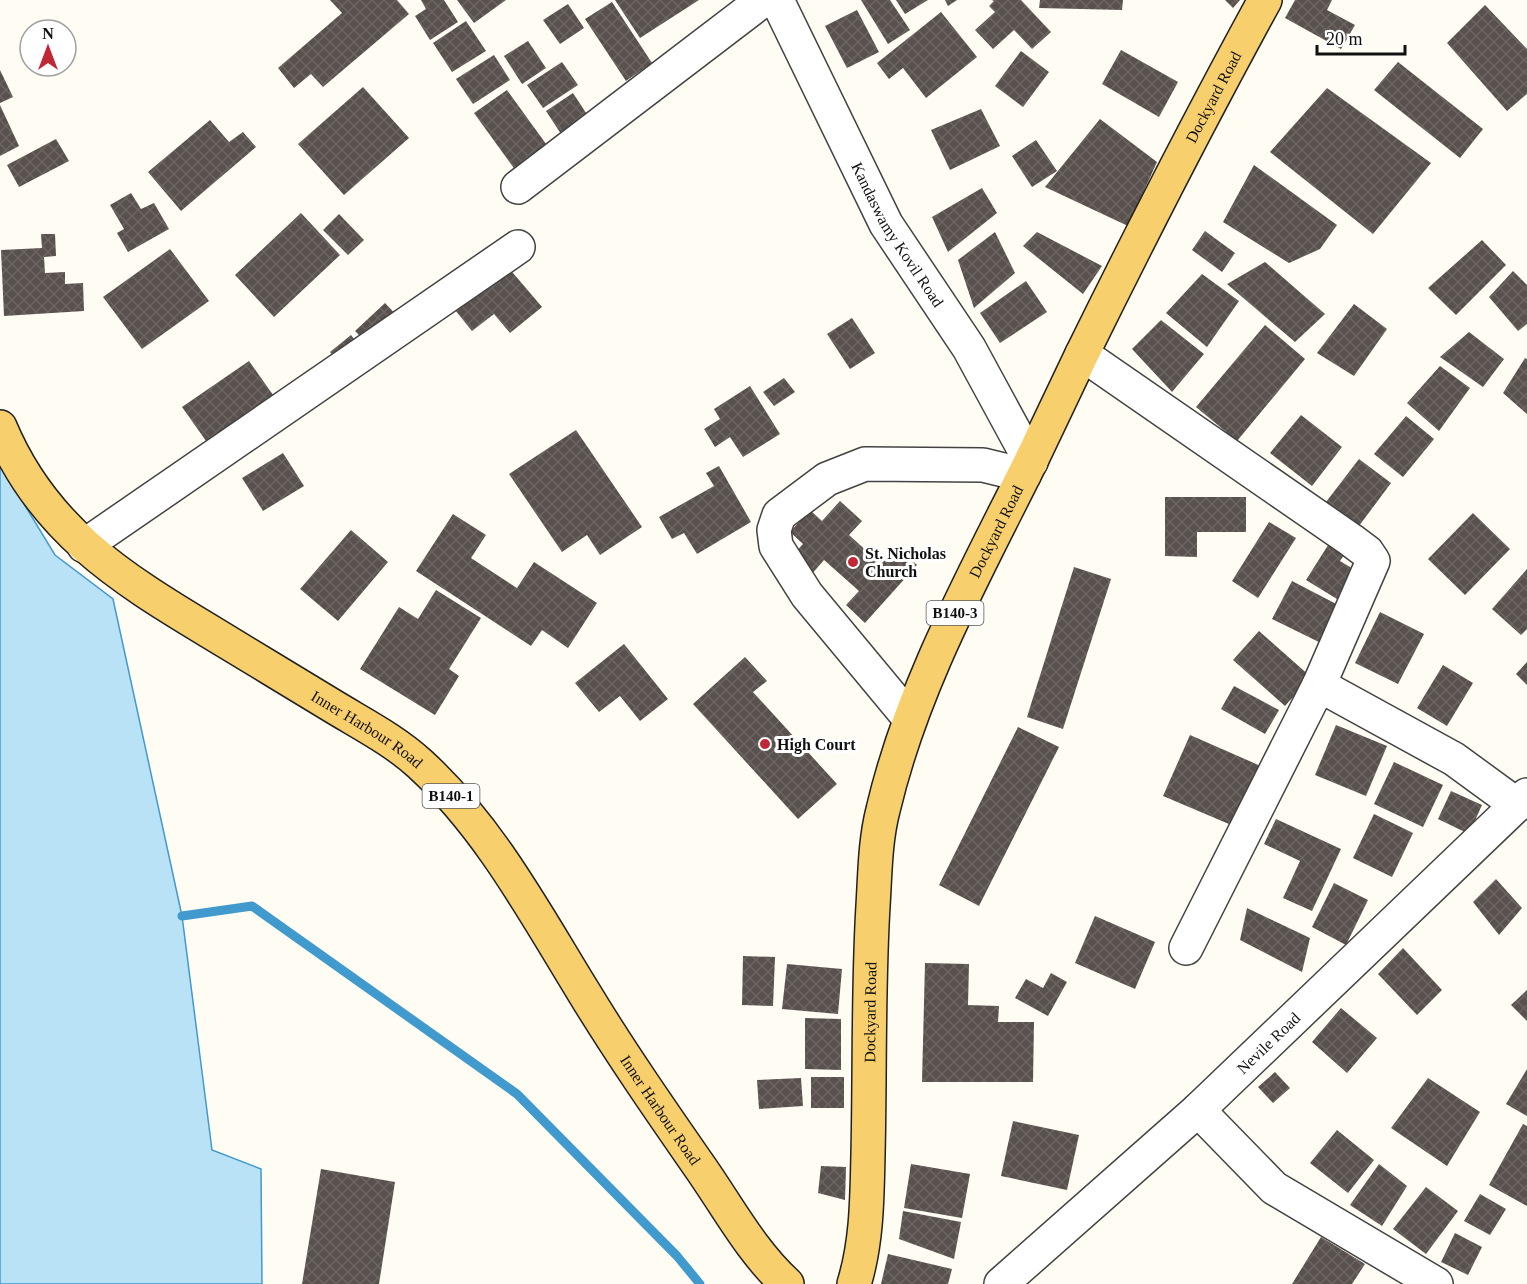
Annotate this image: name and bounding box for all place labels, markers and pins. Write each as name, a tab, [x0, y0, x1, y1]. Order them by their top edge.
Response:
place label: St. Nicholas Church	[865, 545, 946, 580]
marker: St. Nicholas Church	[846, 555, 860, 569]
place label: High Court	[777, 736, 856, 754]
marker: High Court	[758, 737, 772, 751]

